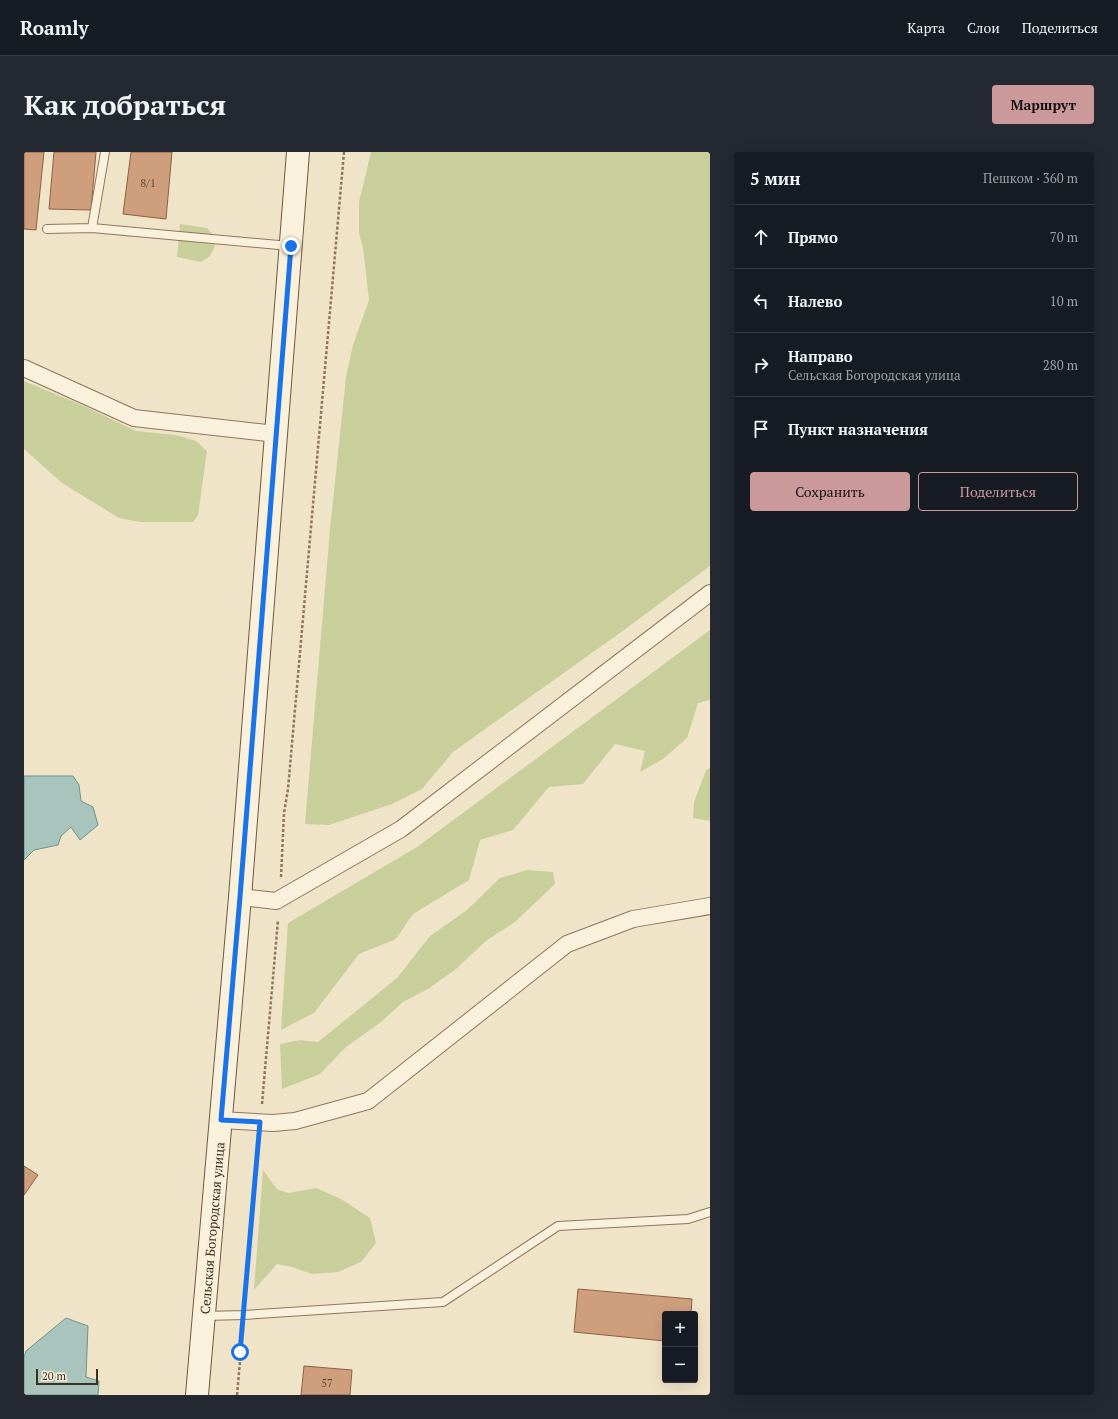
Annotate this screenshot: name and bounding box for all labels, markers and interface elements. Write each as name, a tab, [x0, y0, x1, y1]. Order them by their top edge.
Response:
text: Roamly	[20, 15, 89, 40]
text: Карта	[907, 18, 945, 37]
text: Слои	[967, 18, 1000, 37]
text: Поделиться	[1022, 18, 1098, 37]
button: Маршрут	[992, 85, 1094, 124]
text: Как добраться	[24, 86, 226, 123]
text: 5 мин	[750, 167, 800, 190]
text: Пешком · 360 m	[983, 169, 1078, 187]
house number: 8/1	[140, 176, 156, 190]
icon: ahead	[750, 226, 772, 248]
text: Прямо	[788, 227, 838, 247]
text: 70 m	[1050, 228, 1078, 246]
route end	[282, 237, 300, 255]
icon: left	[750, 290, 772, 312]
text: Налево	[788, 291, 842, 311]
text: 10 m	[1050, 292, 1078, 310]
text: Направо	[788, 346, 853, 366]
icon: right	[750, 354, 772, 376]
text: 280 m	[1043, 356, 1078, 374]
text: Сельская Богородская улица	[788, 366, 961, 384]
icon: arrive	[750, 418, 772, 440]
text: Пункт назначения	[788, 419, 928, 439]
button: Сохранить	[750, 472, 910, 511]
button: Поделиться	[918, 472, 1078, 511]
street label: Сельская Богородская улица	[196, 1141, 229, 1315]
map controls	[662, 1311, 698, 1383]
button: +	[662, 1311, 698, 1347]
route start	[231, 1343, 249, 1361]
button: −	[662, 1347, 698, 1383]
scale bar	[36, 1367, 98, 1386]
text: 20 m	[42, 1369, 66, 1383]
house number: 57	[321, 1376, 333, 1390]

